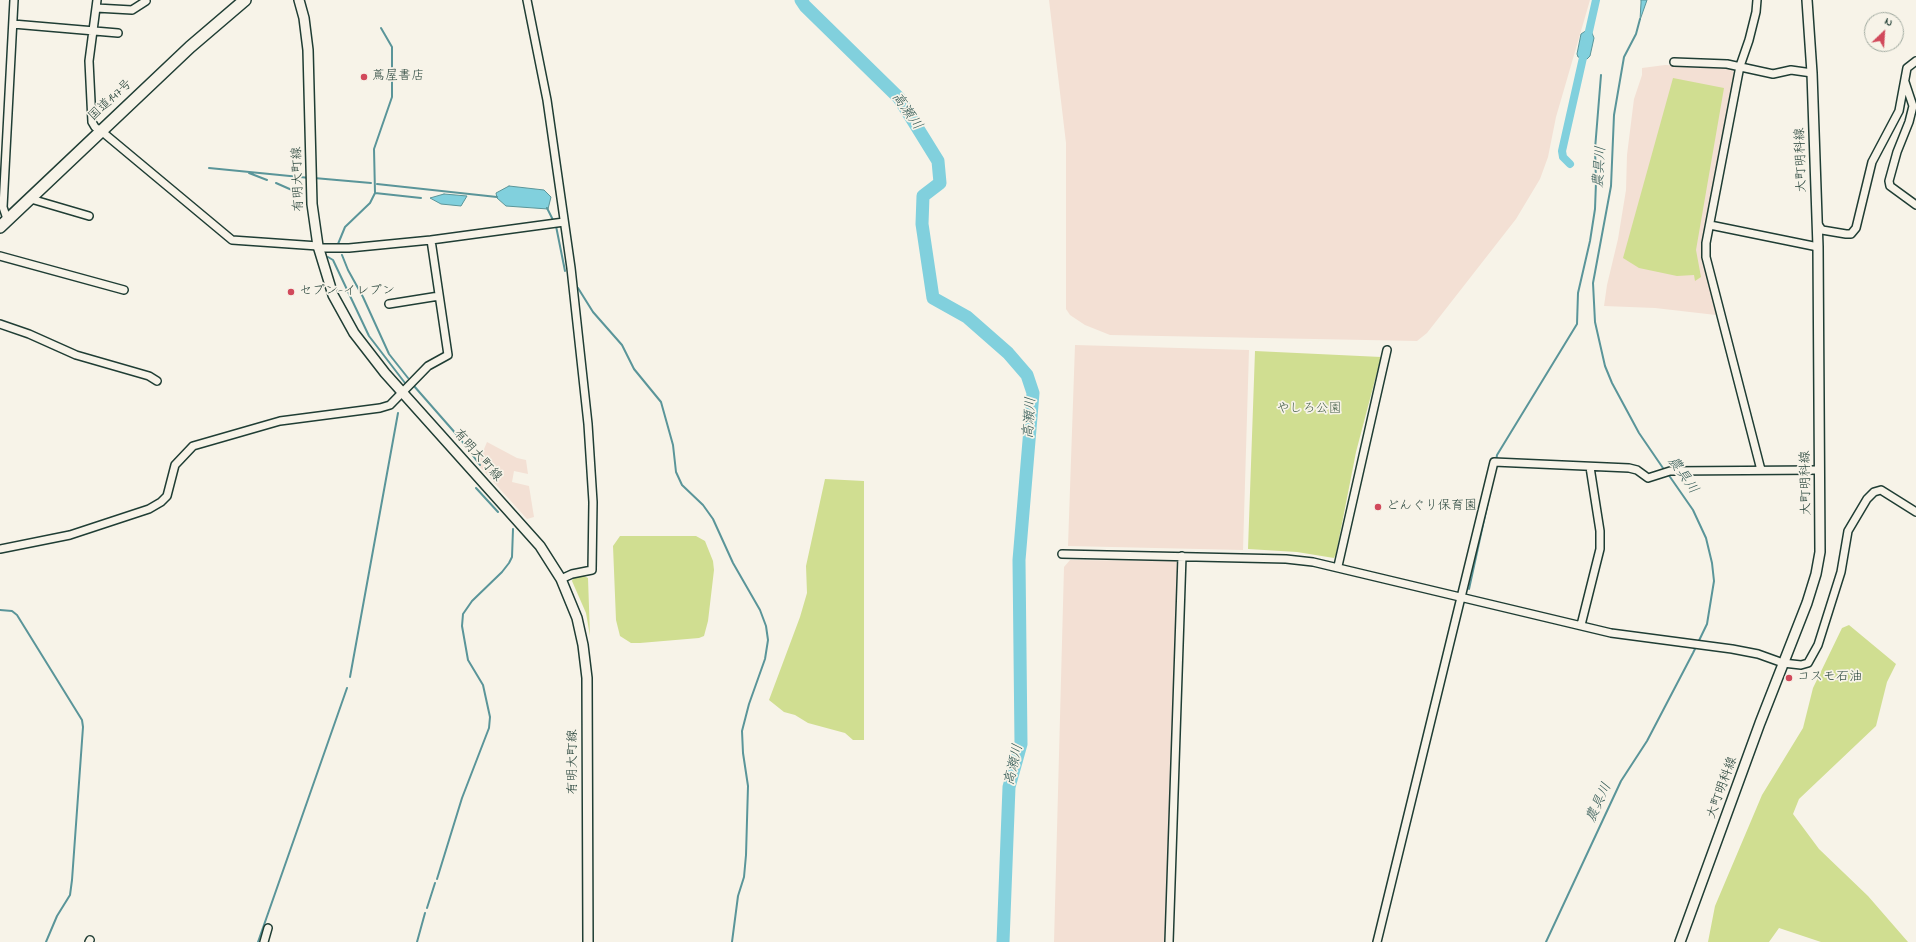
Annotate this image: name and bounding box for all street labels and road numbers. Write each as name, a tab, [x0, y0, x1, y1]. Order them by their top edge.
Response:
street label: 国道147号	[86, 77, 136, 125]
street label: 大町明科線	[1793, 127, 1811, 193]
street label: 有明大町線	[290, 146, 308, 212]
street label: 有明大町線	[449, 427, 505, 485]
street label: 大町明科線	[1799, 450, 1815, 516]
street label: 有明大町線	[566, 730, 582, 794]
street label: 大町明科線	[1705, 755, 1741, 821]

